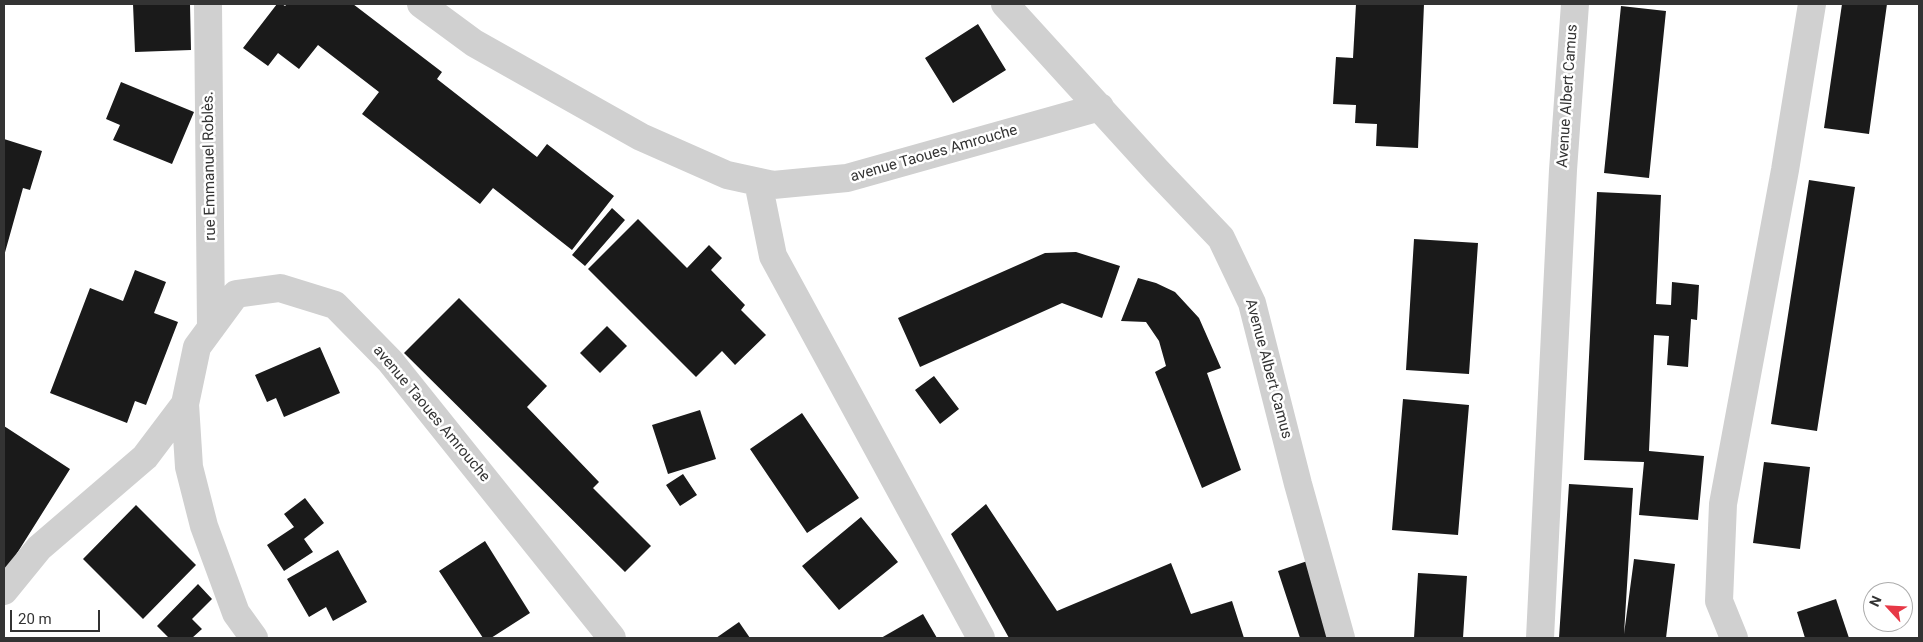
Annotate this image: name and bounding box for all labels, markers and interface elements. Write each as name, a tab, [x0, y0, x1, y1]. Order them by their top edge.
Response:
street label: Avenue Albert Camus	[1554, 24, 1582, 168]
street label: rue Emmanuel Roblès.	[200, 91, 220, 241]
street label: avenue Taoues Amrouche	[849, 122, 1019, 186]
street label: Avenue Albert Camus	[1241, 297, 1295, 441]
street label: avenue Taoues Amrouche	[369, 342, 493, 486]
north arrow	[1863, 582, 1913, 632]
text: N	[1866, 593, 1885, 609]
scale bar	[12, 600, 102, 632]
text: 20 m	[18, 610, 52, 628]

